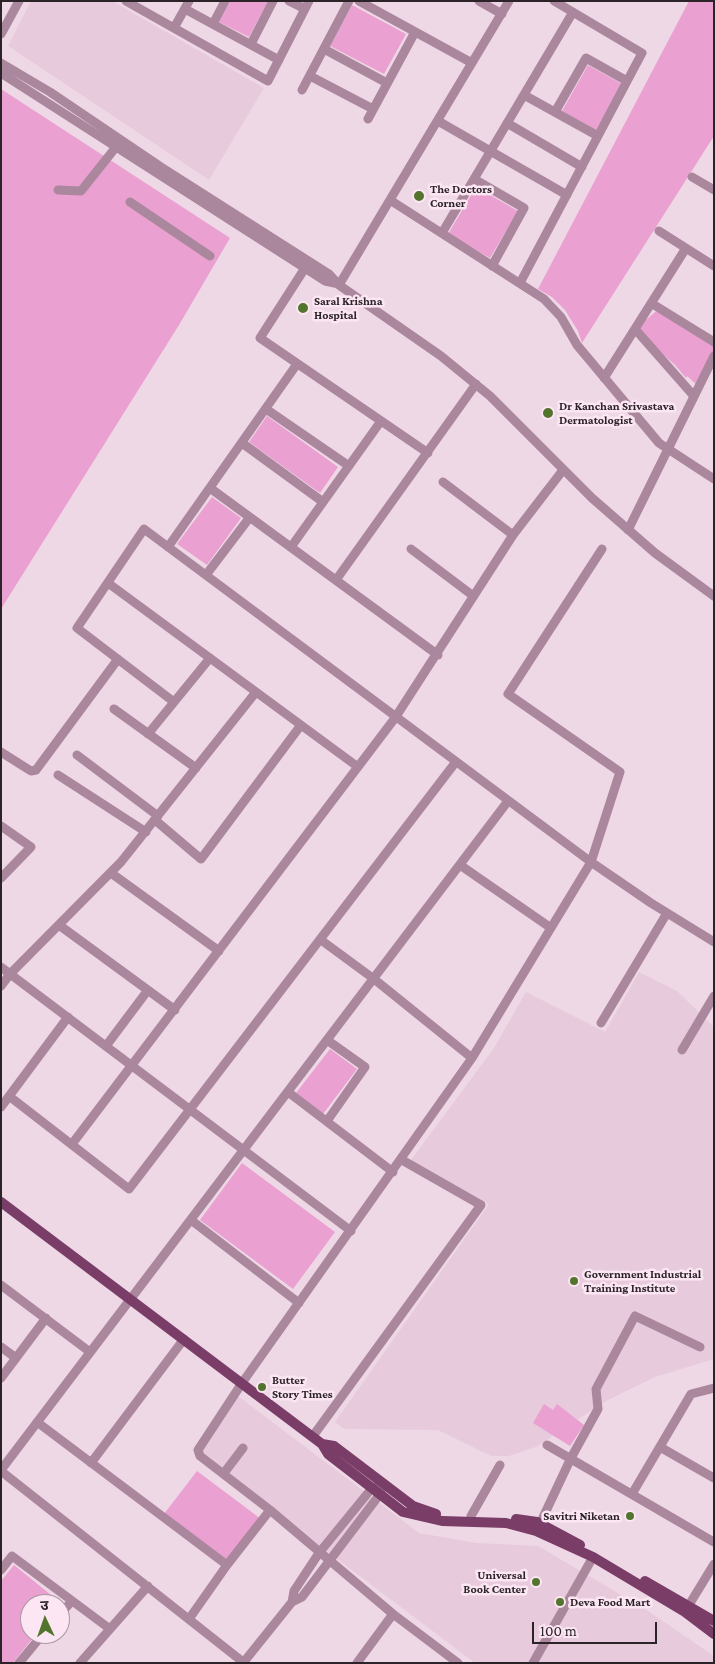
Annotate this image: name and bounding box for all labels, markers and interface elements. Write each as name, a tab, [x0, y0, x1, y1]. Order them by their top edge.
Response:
place label: The Doctors Corner	[430, 182, 492, 210]
marker: The Doctors Corner	[412, 189, 426, 203]
place label: Saral Krishna Hospital	[314, 294, 383, 322]
marker: Saral Krishna Hospital	[296, 301, 310, 315]
place label: Dr Kanchan Srivastava Dermatologist	[559, 399, 674, 427]
marker: Dr Kanchan Srivastava Dermatologist	[541, 406, 555, 420]
place label: Government Industrial Training Institute	[584, 1267, 701, 1295]
marker: Government Industrial Training Institute	[568, 1275, 580, 1287]
place label: Butter Story Times	[272, 1373, 333, 1401]
marker: Butter Story Times	[256, 1381, 268, 1393]
place label: Savitri Niketan	[543, 1509, 620, 1523]
marker: Savitri Niketan	[624, 1510, 636, 1522]
place label: Universal Book Center	[463, 1568, 526, 1596]
marker: Universal Book Center	[530, 1576, 542, 1588]
north arrow	[20, 1594, 70, 1644]
place label: Deva Food Mart	[570, 1595, 650, 1609]
marker: Deva Food Mart	[554, 1596, 566, 1608]
text: उ	[40, 1597, 49, 1613]
scale bar	[535, 1612, 660, 1644]
text: 100 m	[540, 1623, 577, 1639]

